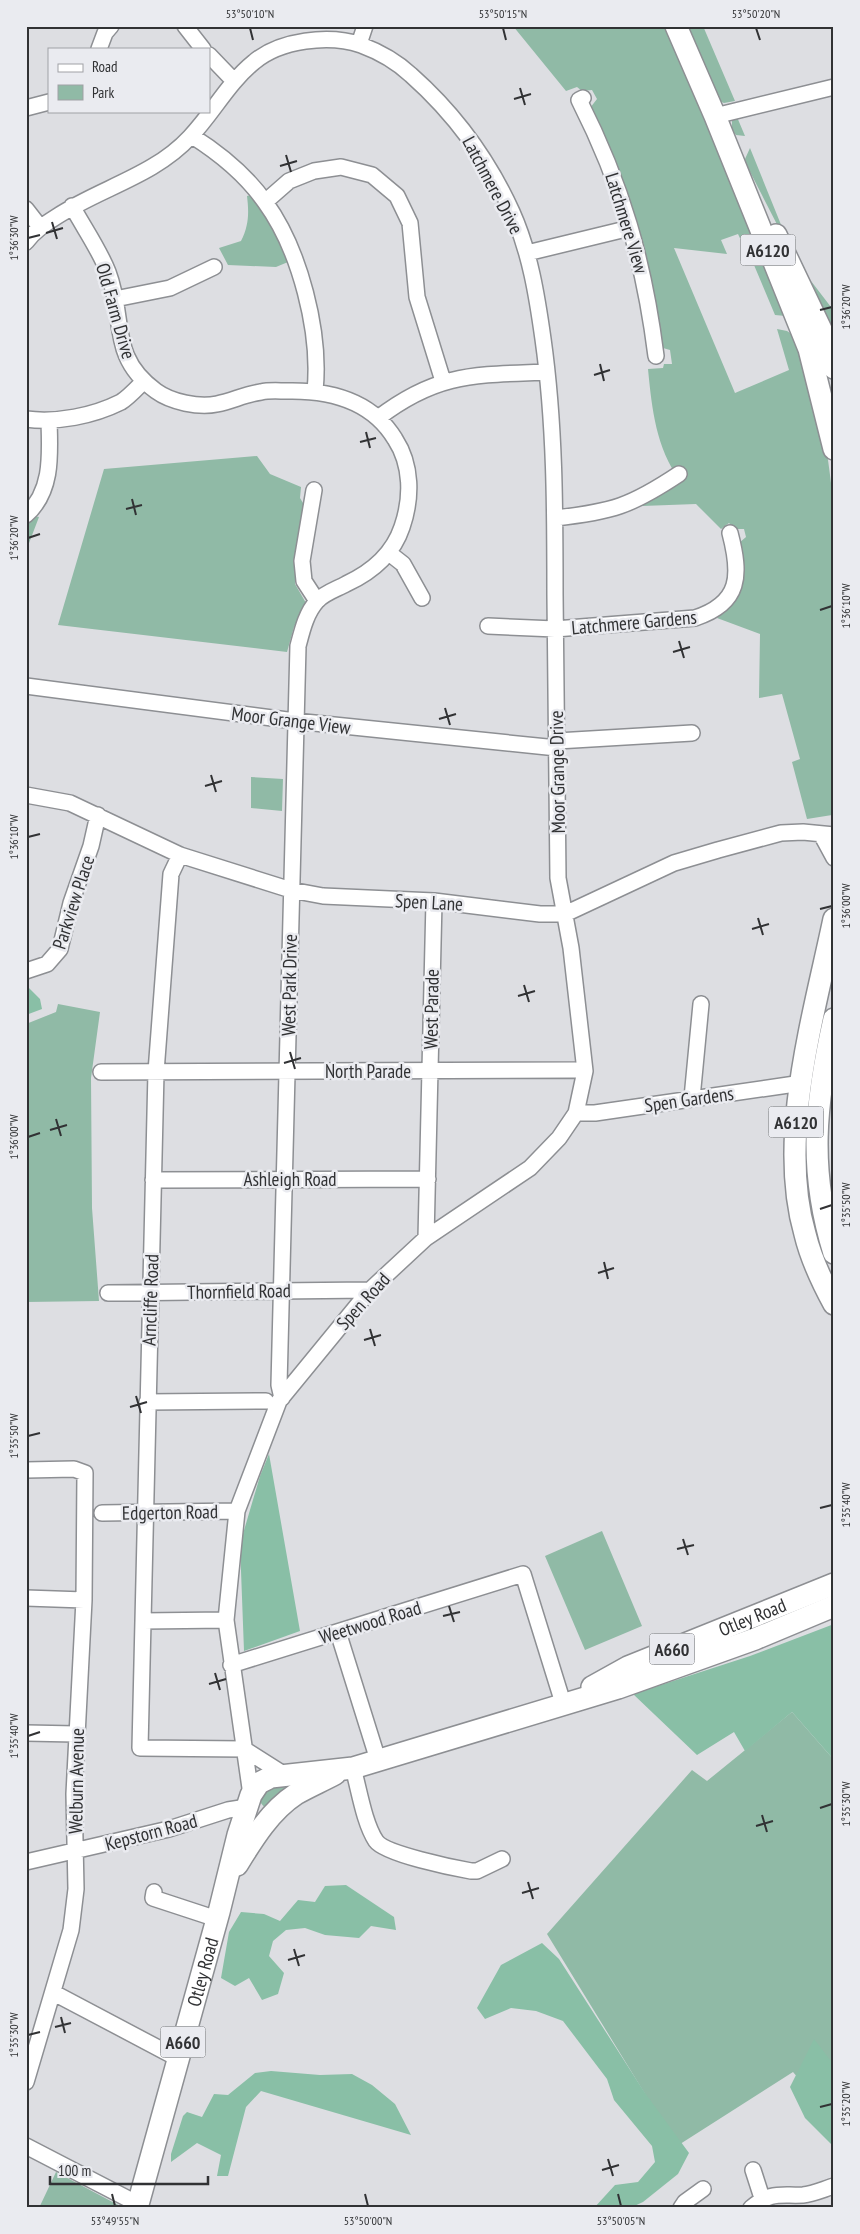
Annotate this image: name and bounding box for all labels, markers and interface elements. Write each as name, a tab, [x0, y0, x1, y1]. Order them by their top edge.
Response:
text: 53°50'10"N	[226, 6, 274, 21]
text: 53°50'15"N	[479, 6, 527, 21]
text: 53°50'20"N	[732, 6, 780, 21]
legend	[48, 48, 210, 112]
text: Road	[92, 57, 118, 76]
text: Park	[92, 83, 114, 102]
street label: Latchmere Drive	[457, 132, 529, 238]
street label: Latchmere View	[600, 170, 654, 277]
text: 1°36'30"W	[6, 215, 21, 261]
road number: A6120	[740, 234, 796, 266]
street label: Old Farm Drive	[91, 260, 141, 362]
text: 1°36'20"W	[838, 284, 853, 330]
text: 1°36'20"W	[6, 515, 21, 561]
text: 1°36'10"W	[838, 583, 853, 629]
street label: Latchmere Gardens	[570, 605, 698, 639]
street label: Moor Grange View	[230, 701, 353, 739]
street label: Moor Grange Drive	[544, 710, 570, 834]
text: 1°36'10"W	[6, 814, 21, 860]
street label: Parkview Place	[47, 852, 99, 952]
text: 1°36'00"W	[838, 883, 853, 929]
street label: Spen Lane	[394, 888, 464, 916]
street label: West Park Drive	[276, 934, 302, 1036]
street label: West Parade	[418, 969, 444, 1049]
street label: North Parade	[325, 1059, 411, 1083]
street label: Spen Gardens	[643, 1081, 735, 1117]
road number: A6120	[768, 1106, 824, 1138]
text: 1°36'00"W	[6, 1114, 21, 1160]
street label: Ashleigh Road	[243, 1167, 337, 1191]
text: 1°35'50"W	[838, 1182, 853, 1228]
street label: Arncliffe Road	[136, 1254, 164, 1346]
street label: Spen Road	[331, 1267, 395, 1335]
street label: Thornfield Road	[187, 1278, 291, 1304]
text: 1°35'50"W	[6, 1413, 21, 1459]
text: 1°35'40"W	[838, 1482, 853, 1528]
street label: Edgerton Road	[122, 1499, 218, 1525]
street label: Otley Road	[715, 1593, 789, 1641]
street label: Weetwood Road	[316, 1595, 424, 1649]
road number: A660	[650, 1634, 694, 1665]
text: 1°35'40"W	[6, 1713, 21, 1759]
street label: Welburn Avenue	[63, 1728, 89, 1834]
text: 1°35'30"W	[838, 1781, 853, 1827]
street label: Kepstorn Road	[102, 1808, 200, 1856]
street label: Otley Road	[181, 1935, 223, 2009]
text: 1°35'30"W	[6, 2012, 21, 2058]
road number: A660	[160, 2026, 206, 2058]
text: 1°35'20"W	[838, 2081, 853, 2127]
scale bar	[50, 2154, 208, 2186]
text: 100 m	[58, 2161, 91, 2180]
text: 53°49'55"N	[91, 2213, 139, 2228]
text: 53°50'00"N	[344, 2213, 392, 2228]
text: 53°50'05"N	[597, 2213, 645, 2228]

